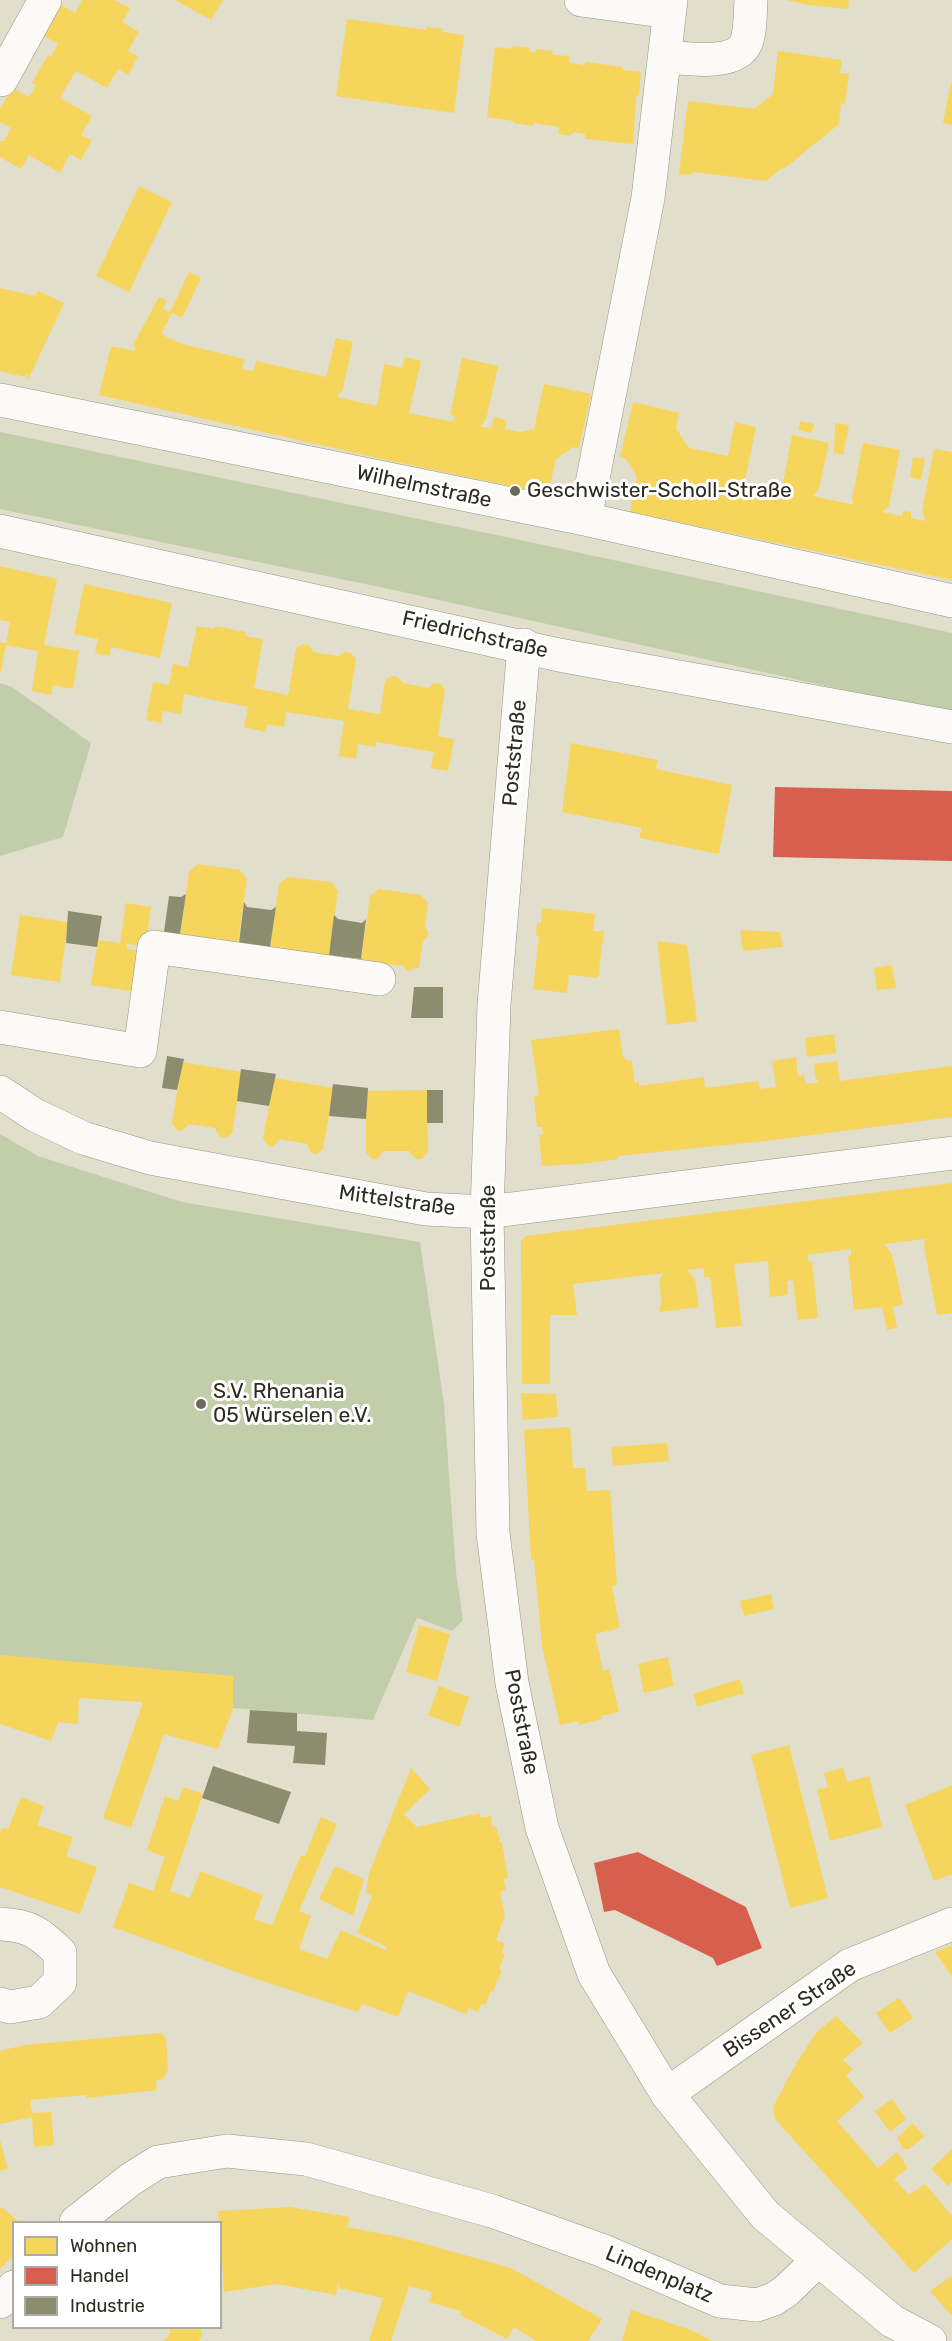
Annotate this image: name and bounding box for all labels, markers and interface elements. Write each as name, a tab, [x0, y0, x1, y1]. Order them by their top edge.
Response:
street label: Wilhelmstraße	[354, 460, 494, 514]
place label: Geschwister-Scholl-Straße	[527, 478, 792, 504]
marker: Geschwister-Scholl-Straße	[508, 484, 522, 498]
street label: Friedrichstraße	[399, 606, 551, 664]
street label: Poststraße	[498, 699, 532, 807]
street label: Mittelstraße	[337, 1180, 457, 1222]
street label: Poststraße	[476, 1185, 502, 1291]
place label: S.V. Rhenania 05 Würselen e.V.	[213, 1379, 372, 1429]
marker: S.V. Rhenania 05 Würselen e.V.	[194, 1397, 208, 1411]
street label: Poststraße	[498, 1667, 544, 1777]
street label: Bissener Straße	[719, 1956, 861, 2064]
legend	[12, 2221, 222, 2329]
text: Wohnen	[70, 2235, 137, 2257]
street label: Lindenplatz	[601, 2241, 717, 2309]
text: Handel	[70, 2265, 129, 2287]
text: Industrie	[70, 2295, 145, 2317]

